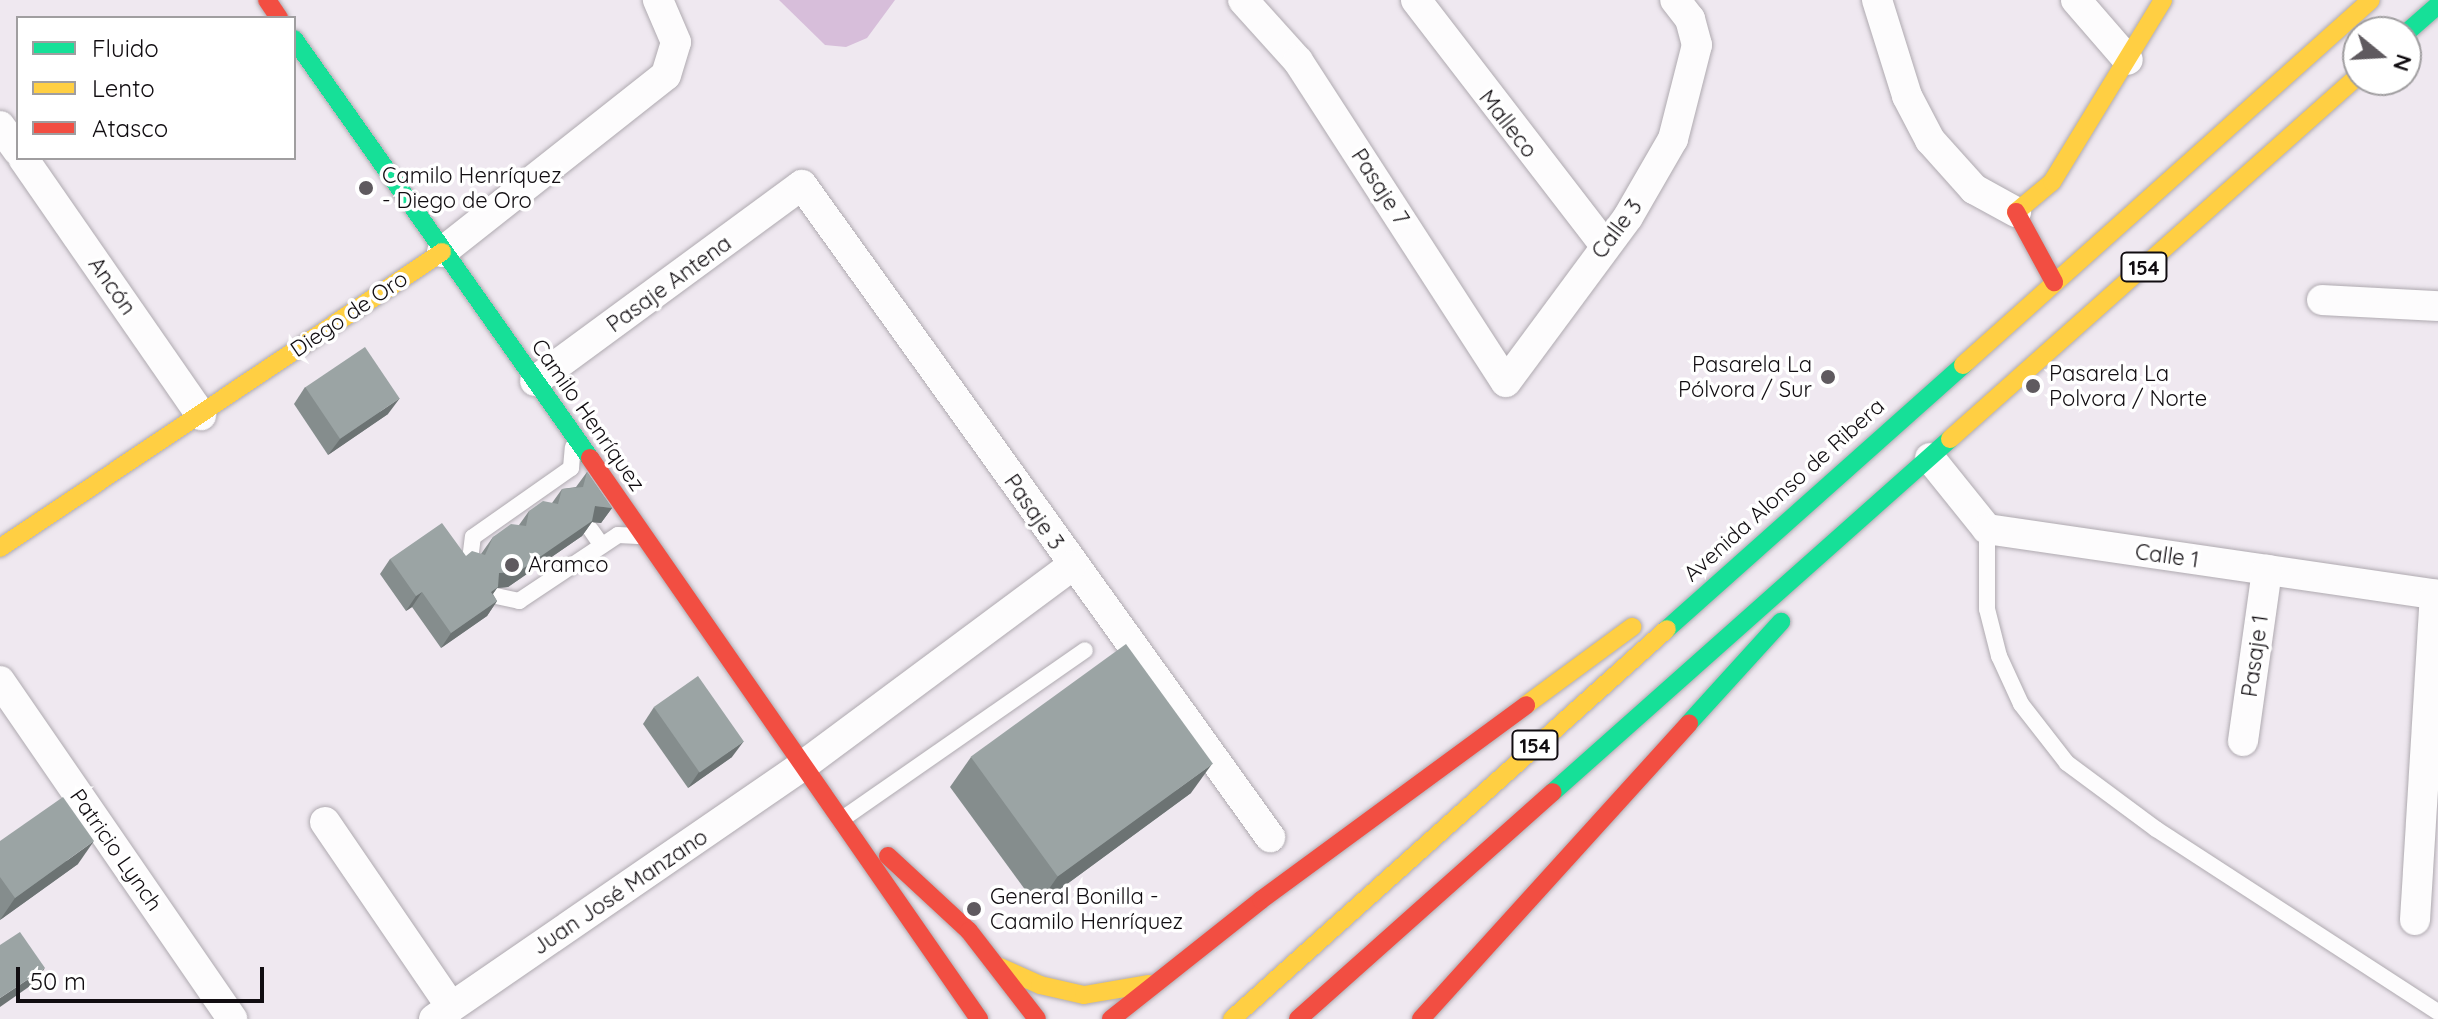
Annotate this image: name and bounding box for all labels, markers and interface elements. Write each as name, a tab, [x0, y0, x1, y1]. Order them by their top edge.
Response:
legend	[16, 16, 296, 160]
north arrow	[2342, 16, 2422, 96]
text: Fluido	[92, 33, 159, 63]
text: N	[2387, 51, 2419, 75]
text: Lento	[92, 73, 155, 103]
street label: Malleco	[1473, 85, 1543, 163]
text: Atasco	[92, 113, 168, 143]
street label: Pasaje 7	[1346, 144, 1414, 230]
place label: Camilo Henríquez - Diego de Oro	[382, 162, 562, 214]
marker: Camilo Henríquez - Diego de Oro	[357, 179, 375, 197]
street label: Calle 3	[1586, 194, 1648, 264]
street label: Pasaje Antena	[602, 230, 736, 338]
road number: 154	[2120, 251, 2168, 283]
street label: Ancón	[83, 252, 141, 320]
street label: Diego de Oro	[286, 265, 412, 363]
street label: Camilo Henríquez	[526, 334, 650, 496]
place label: Pasarela La Pólvora / Sur	[1678, 351, 1812, 402]
place label: Pasarela La Polvora / Norte	[2049, 360, 2207, 412]
marker: Pasarela La Pólvora / Sur	[1819, 368, 1837, 386]
marker: Pasarela La Polvora / Norte	[2024, 377, 2042, 395]
street label: Avenida Alonso de Ribera	[1678, 393, 1890, 587]
street label: Pasaje 3	[999, 469, 1069, 555]
street label: Calle 1	[2133, 538, 2201, 574]
place label: Aramco	[528, 552, 609, 578]
marker: Aramco	[503, 556, 521, 574]
street label: Pasaje 1	[2236, 613, 2274, 699]
road number: 154	[1511, 729, 1559, 761]
street label: Patricio Lynch	[64, 784, 168, 916]
street label: Juan José Manzano	[527, 823, 713, 961]
place label: General Bonilla - Caamilo Henríquez	[990, 883, 1183, 934]
marker: General Bonilla - Caamilo Henríquez	[965, 900, 983, 918]
scale bar	[20, 951, 268, 1001]
text: 50 m	[30, 966, 86, 996]

